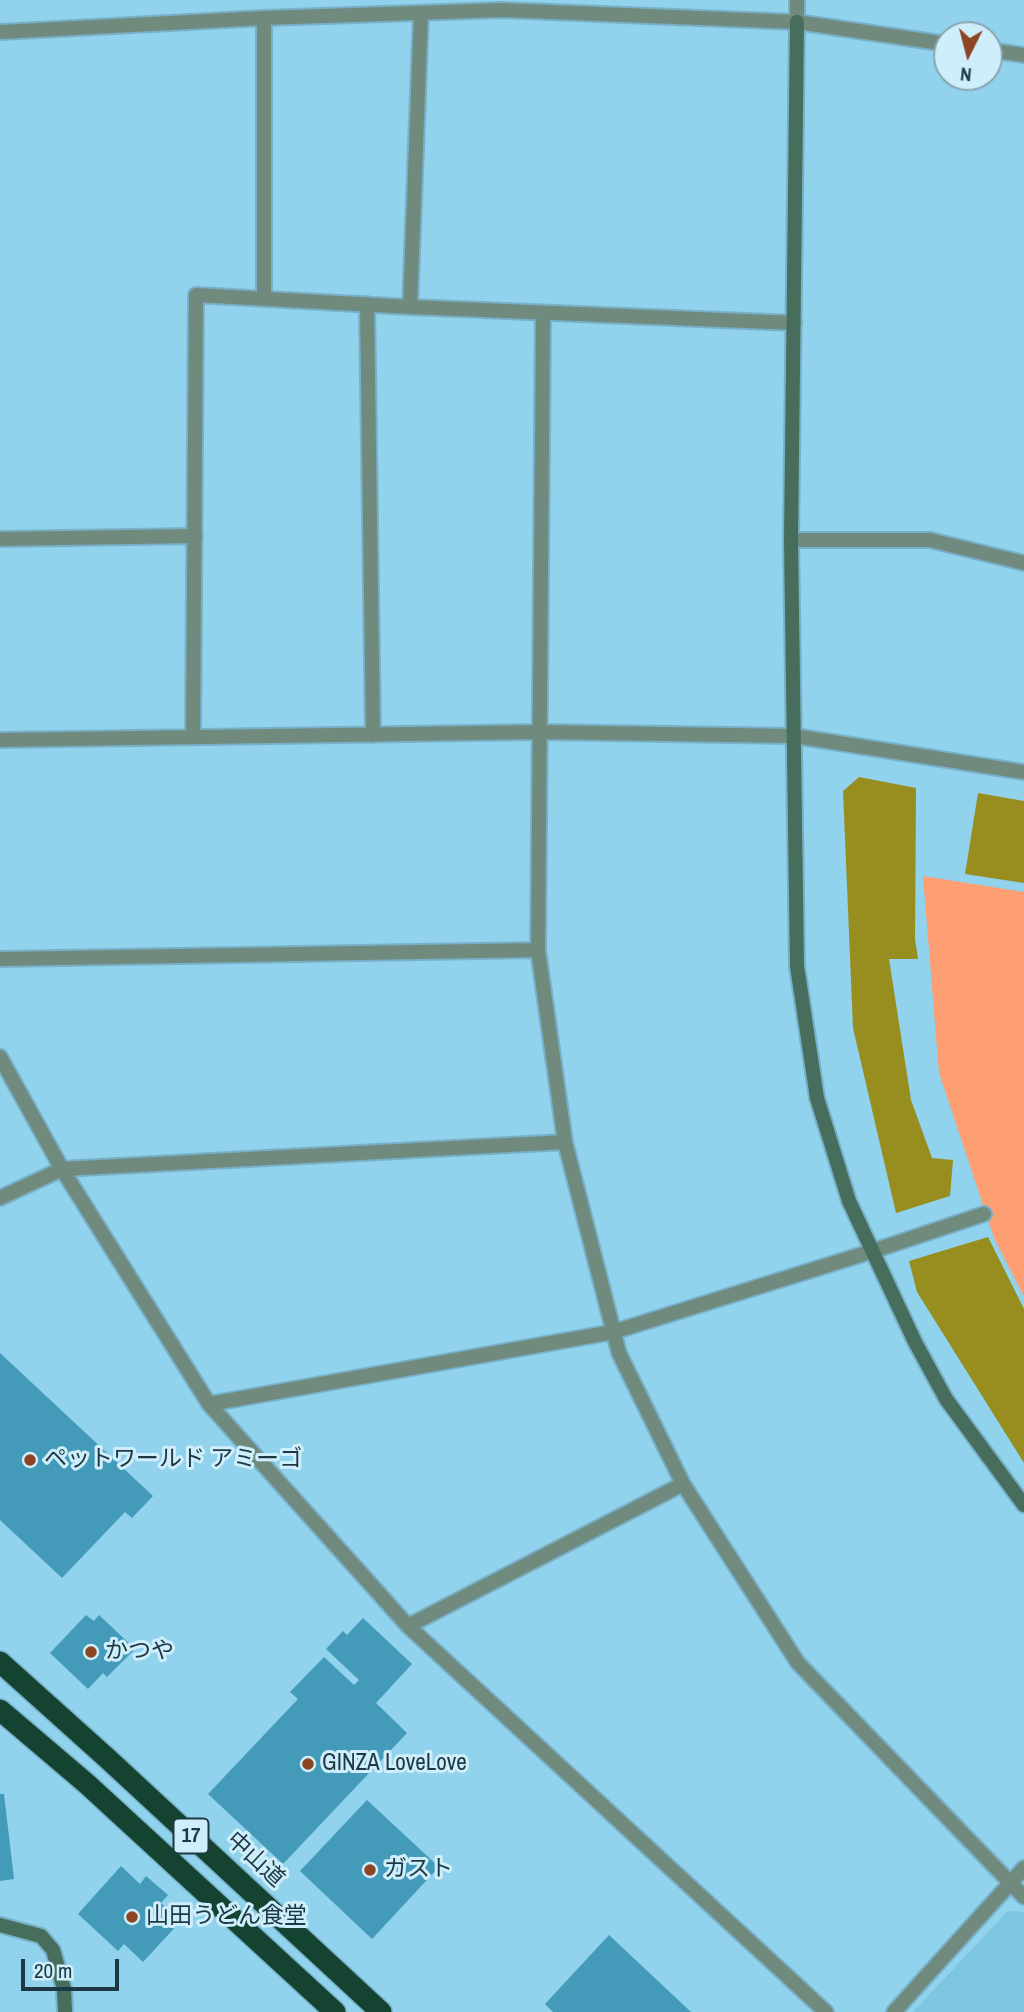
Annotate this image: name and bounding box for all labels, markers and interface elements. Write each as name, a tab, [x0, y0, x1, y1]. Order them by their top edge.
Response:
north arrow	[933, 21, 1003, 91]
text: N	[959, 61, 973, 88]
place label: ペットワールド アミーゴ	[44, 1446, 302, 1474]
marker: ペットワールド アミーゴ	[22, 1452, 38, 1468]
place label: かつや	[105, 1638, 174, 1666]
marker: かつや	[83, 1644, 99, 1660]
place label: GINZA LoveLove	[322, 1750, 467, 1778]
marker: GINZA LoveLove	[300, 1756, 316, 1772]
road number: 17	[174, 1818, 208, 1854]
street label: 中山道	[220, 1826, 290, 1894]
place label: ガスト	[384, 1856, 453, 1884]
marker: ガスト	[362, 1862, 378, 1878]
place label: 山田うどん食堂	[146, 1903, 307, 1931]
marker: 山田うどん食堂	[124, 1909, 140, 1925]
scale bar	[24, 1946, 122, 1990]
text: 20 m	[34, 1956, 72, 1985]

